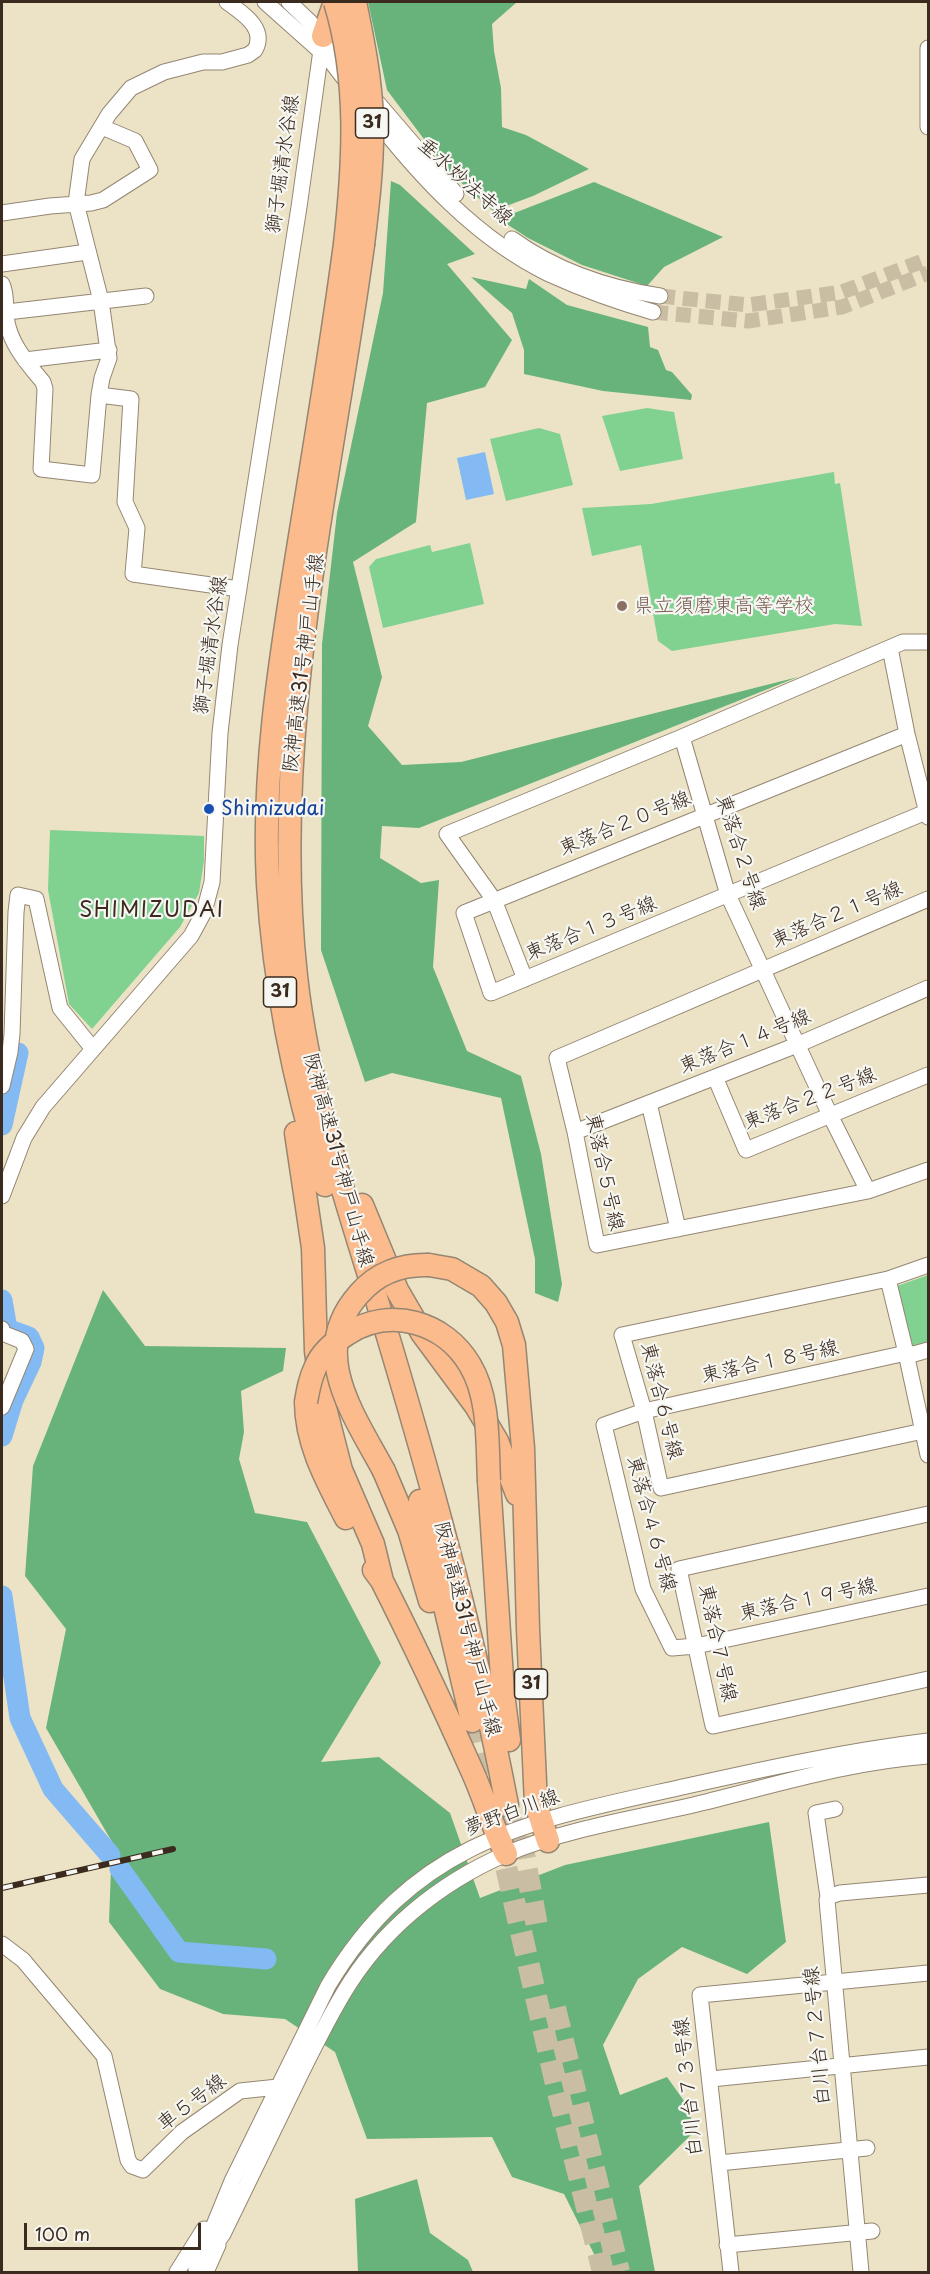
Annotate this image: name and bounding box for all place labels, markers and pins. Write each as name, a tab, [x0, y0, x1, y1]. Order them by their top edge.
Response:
place label: 県立須磨東高等学校	[634, 594, 814, 618]
marker: 県立須磨東高等学校	[615, 599, 629, 613]
place label: Shimizudai	[221, 797, 325, 821]
marker: Shimizudai	[202, 802, 216, 816]

